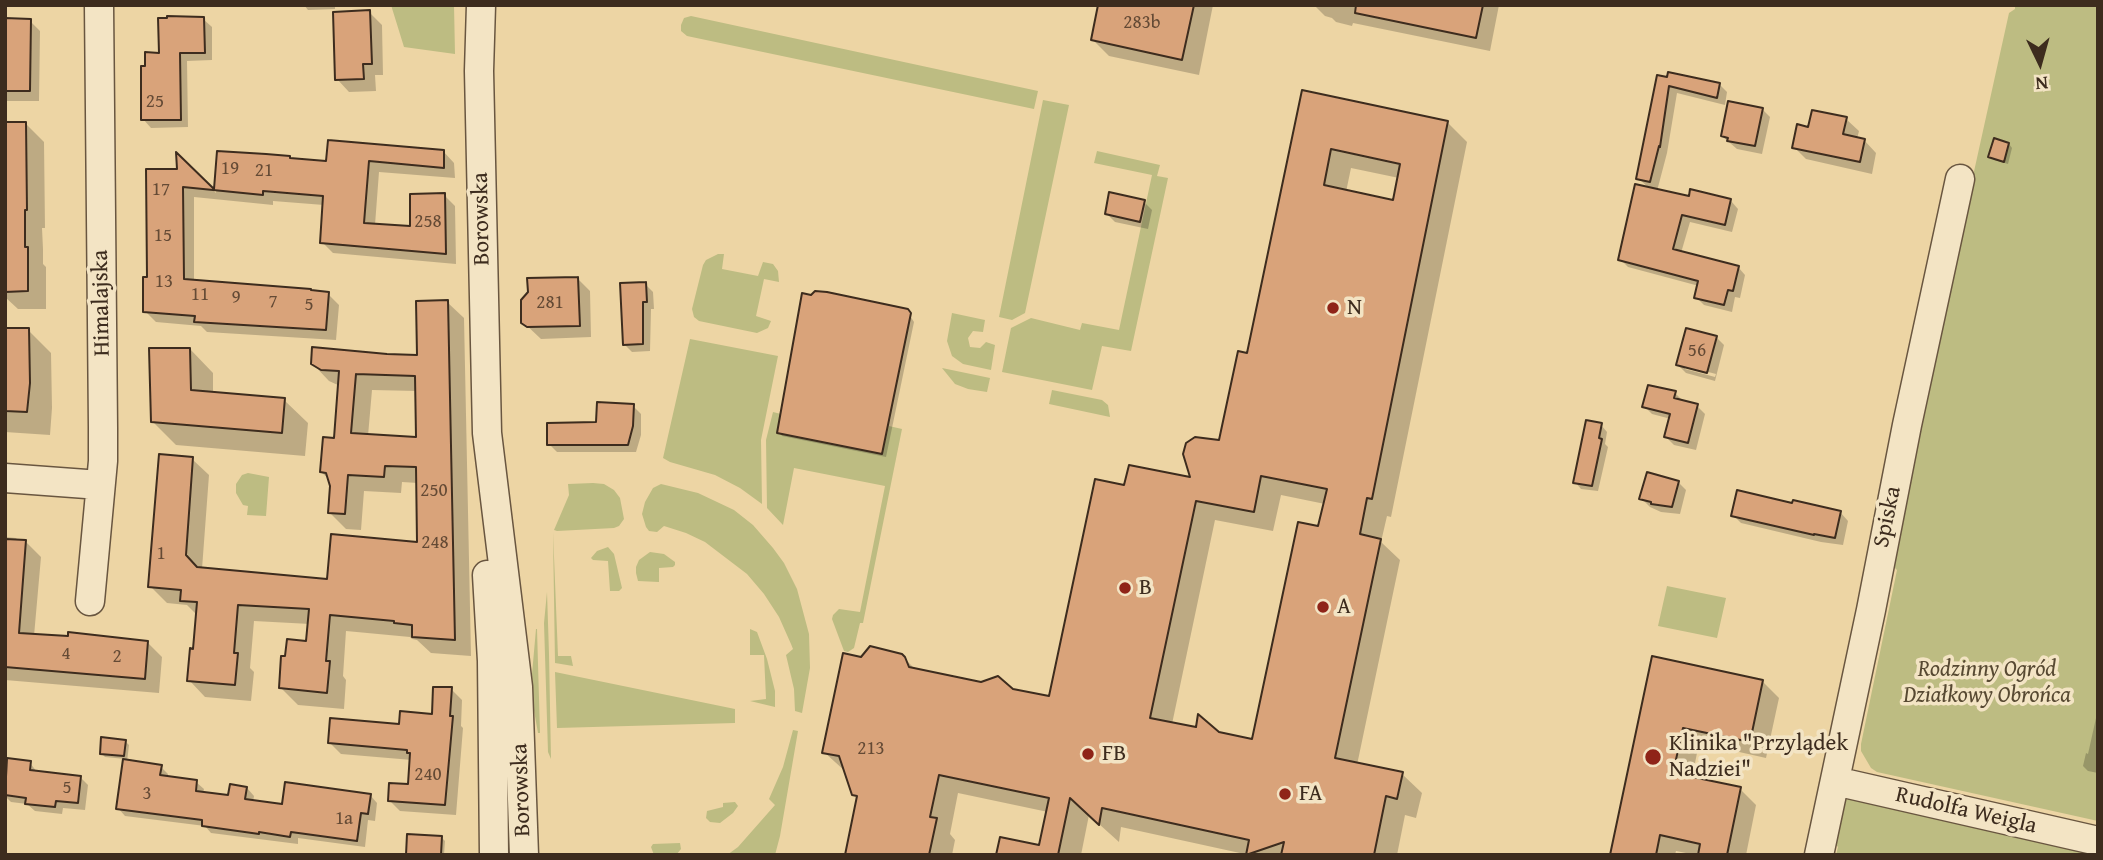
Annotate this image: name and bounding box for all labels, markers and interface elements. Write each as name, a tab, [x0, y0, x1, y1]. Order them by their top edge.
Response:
house number: 283b	[1123, 12, 1161, 34]
north arrow	[2005, 28, 2075, 98]
text: N	[2034, 69, 2049, 98]
house number: 25	[146, 91, 164, 113]
house number: 19	[221, 158, 239, 180]
house number: 21	[255, 160, 273, 182]
street label: Borowska	[467, 172, 497, 266]
house number: 17	[152, 179, 170, 201]
house number: 258	[414, 211, 442, 233]
house number: 15	[154, 225, 172, 247]
street label: Himalajska	[87, 249, 117, 357]
house number: 13	[155, 271, 173, 293]
house number: 11	[191, 284, 209, 306]
house number: 9	[231, 287, 241, 309]
house number: 7	[268, 291, 278, 313]
house number: 281	[536, 292, 564, 314]
house number: 5	[304, 294, 314, 316]
place label: N	[1347, 294, 1362, 322]
marker: N	[1325, 300, 1341, 316]
house number: 56	[1688, 340, 1706, 362]
house number: 250	[420, 480, 448, 502]
street label: Spiska	[1868, 484, 1908, 550]
house number: 248	[421, 532, 449, 554]
house number: 1	[156, 543, 166, 565]
place label: B	[1139, 574, 1152, 602]
marker: B	[1117, 580, 1133, 596]
place label: A	[1337, 593, 1351, 621]
marker: A	[1315, 599, 1331, 615]
house number: 4	[61, 643, 71, 665]
house number: 2	[112, 646, 122, 668]
park label: Rodzinny Ogród Działkowy Obrońca	[1903, 656, 2071, 710]
place label: Klinika "Przylądek Nadziei"	[1669, 730, 1848, 784]
house number: 213	[857, 738, 885, 760]
place label: FB	[1102, 740, 1126, 768]
street label: Borowska	[507, 743, 537, 837]
marker: FB	[1080, 746, 1096, 762]
marker: Klinika "Przylądek Nadziei"	[1643, 747, 1663, 767]
house number: 240	[414, 764, 442, 786]
house number: 5	[62, 777, 72, 799]
place label: FA	[1299, 780, 1322, 808]
street label: Rudolfa Weigla	[1893, 781, 2039, 841]
house number: 3	[142, 783, 152, 805]
marker: FA	[1277, 786, 1293, 802]
house number: 1a	[335, 808, 353, 830]

